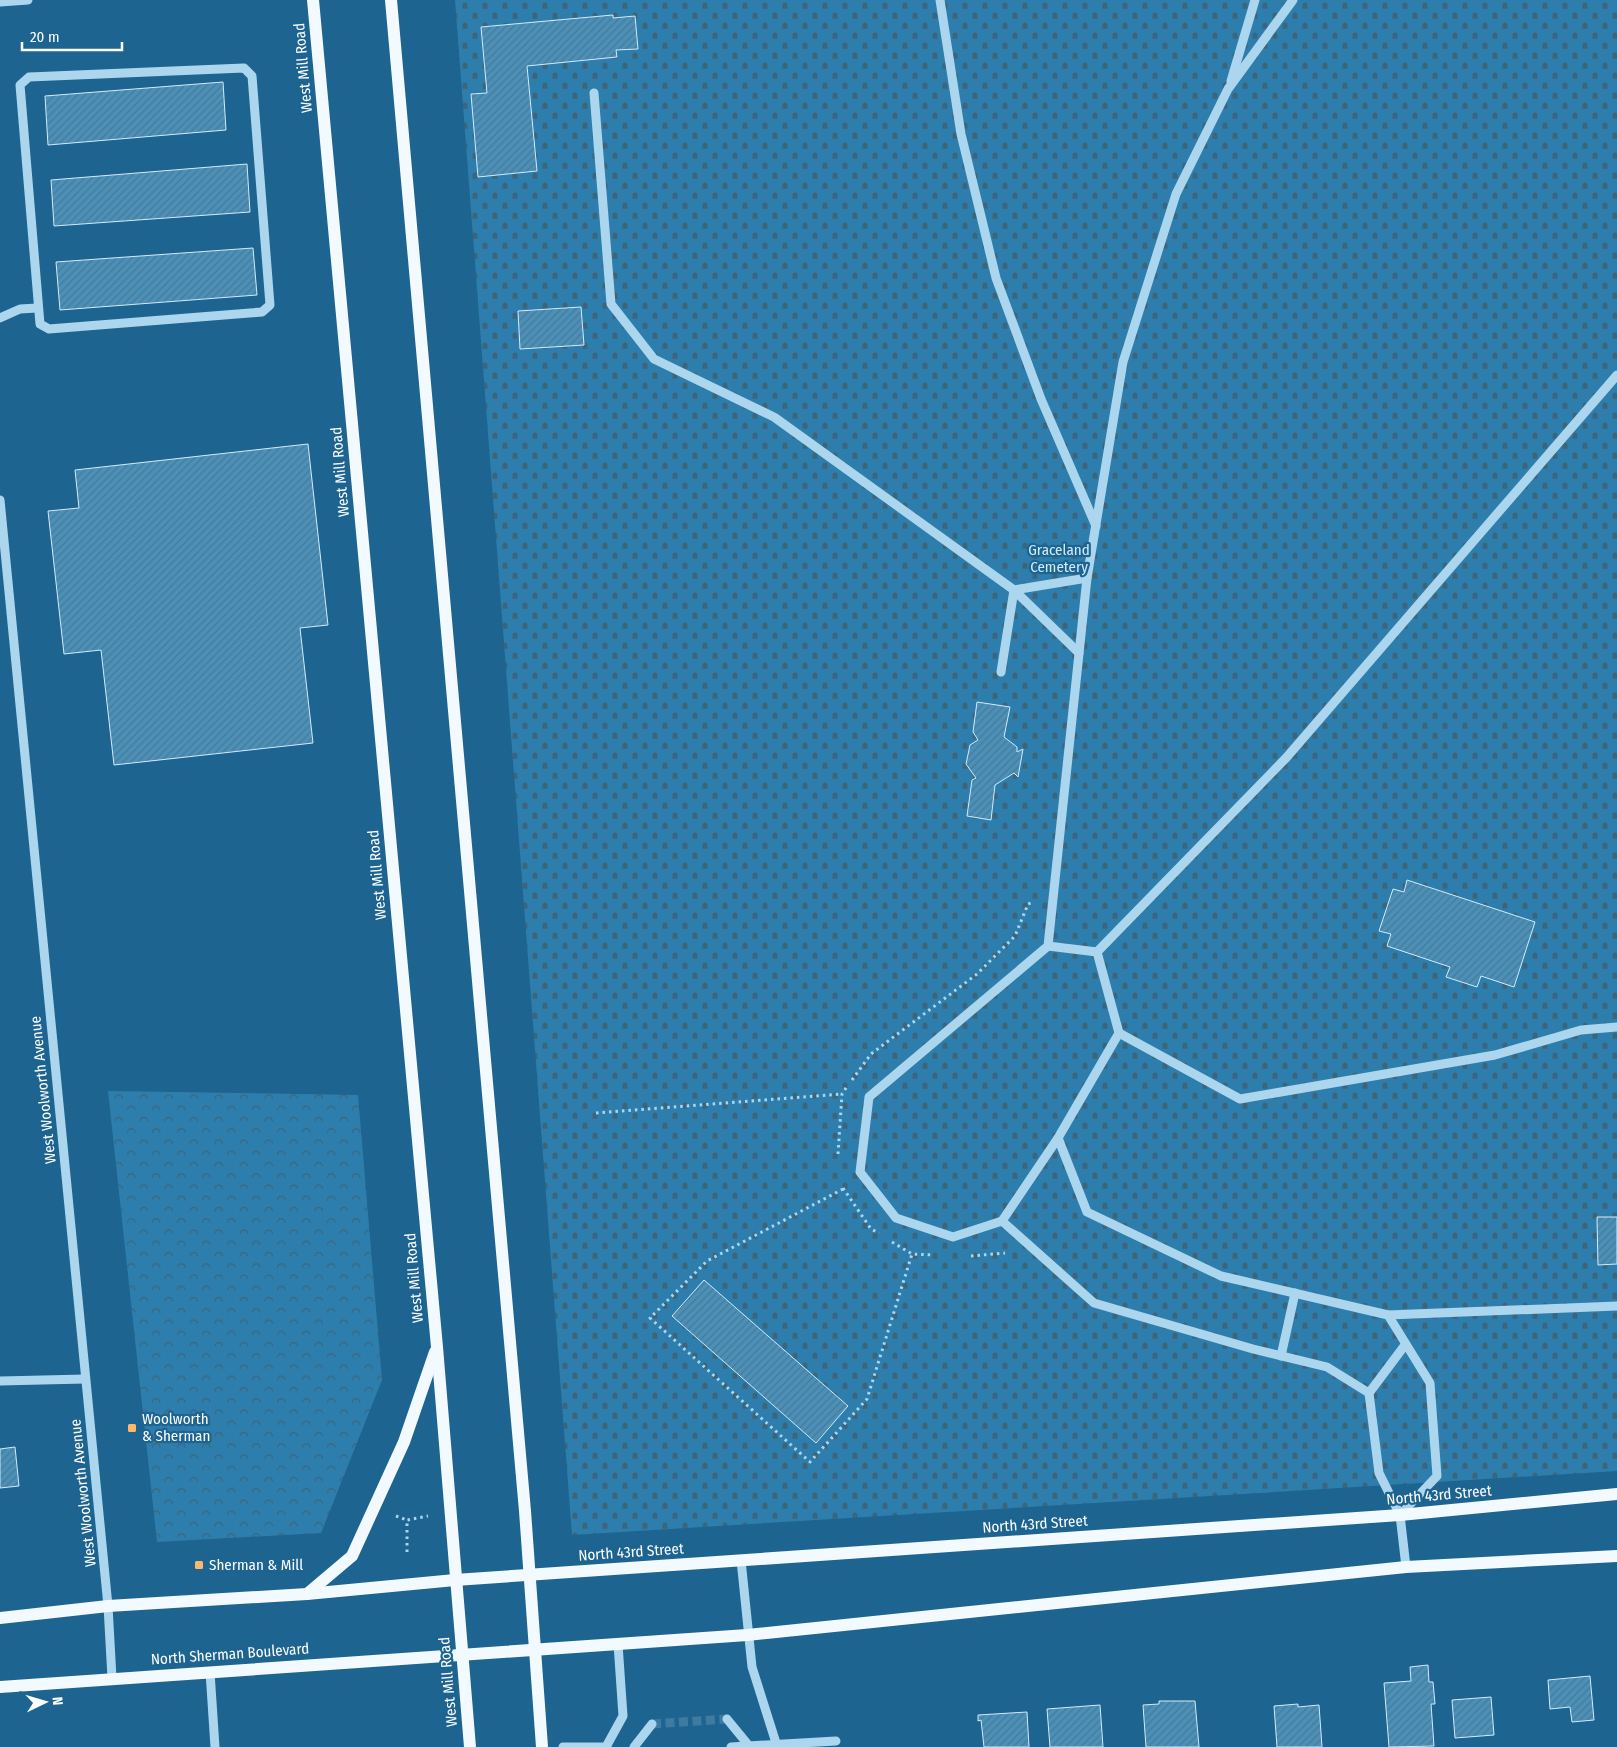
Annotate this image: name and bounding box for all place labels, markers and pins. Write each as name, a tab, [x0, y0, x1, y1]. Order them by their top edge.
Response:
place label: Woolworth & Sherman	[142, 1410, 210, 1445]
marker: Woolworth & Sherman	[126, 1422, 138, 1434]
place label: Sherman & Mill	[209, 1556, 303, 1574]
marker: Sherman & Mill	[193, 1559, 205, 1571]

